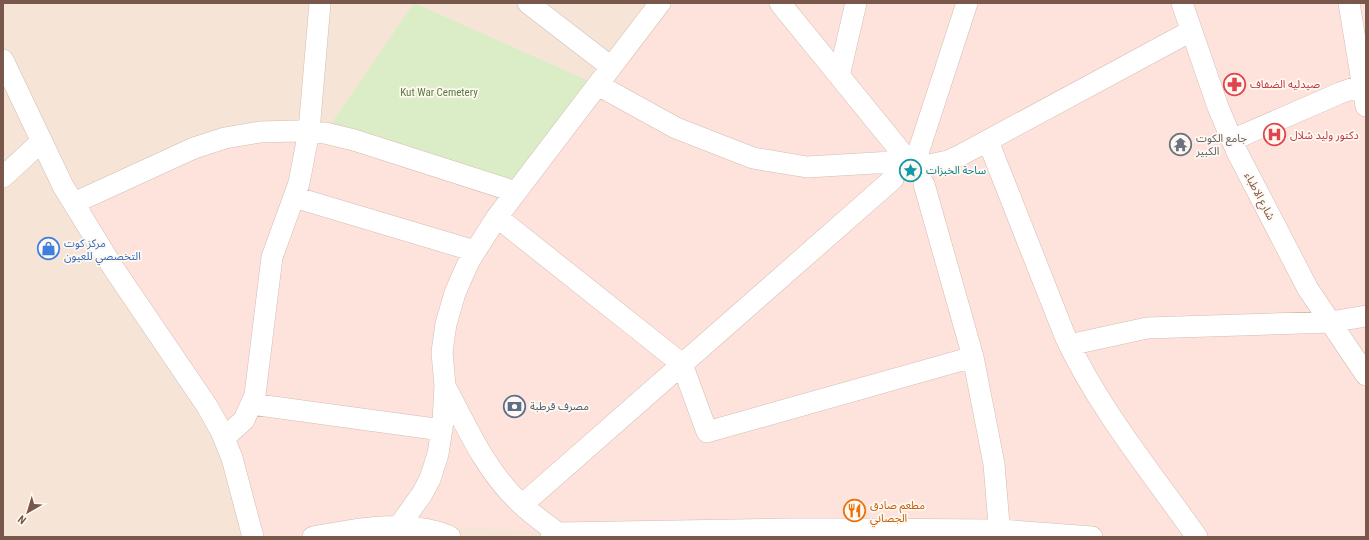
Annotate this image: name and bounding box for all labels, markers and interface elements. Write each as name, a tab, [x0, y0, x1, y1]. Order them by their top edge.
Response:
pharmacy icon: صيدليه الضفاف	[1221, 71, 1247, 97]
place label: صيدليه الضفاف	[1250, 78, 1320, 91]
park label: Kut War Cemetery	[400, 86, 478, 99]
hospital icon: دكتور وليد شلال	[1262, 122, 1288, 148]
place label: دكتور وليد شلال	[1290, 129, 1359, 142]
temple icon: جامع الكوت الكبير	[1167, 131, 1193, 157]
place label: جامع الكوت الكبير	[1195, 132, 1248, 158]
place icon: ساحة الخبزات	[898, 157, 924, 183]
place label: ساحة الخبزات	[926, 164, 986, 177]
street label: شارع الاطباء	[1241, 170, 1278, 223]
shop icon: مركز كوت التخصصي للعيون	[36, 236, 62, 262]
place label: مركز كوت التخصصي للعيون	[64, 237, 141, 266]
bank icon: مصرف قرطبة	[502, 393, 528, 419]
place label: مصرف قرطبة	[530, 400, 589, 413]
north arrow	[8, 492, 48, 532]
restaurant icon: مطعم صادق الجصاني	[842, 498, 868, 524]
place label: مطعم صادق الجصاني	[870, 499, 925, 528]
text: N	[15, 512, 29, 527]

